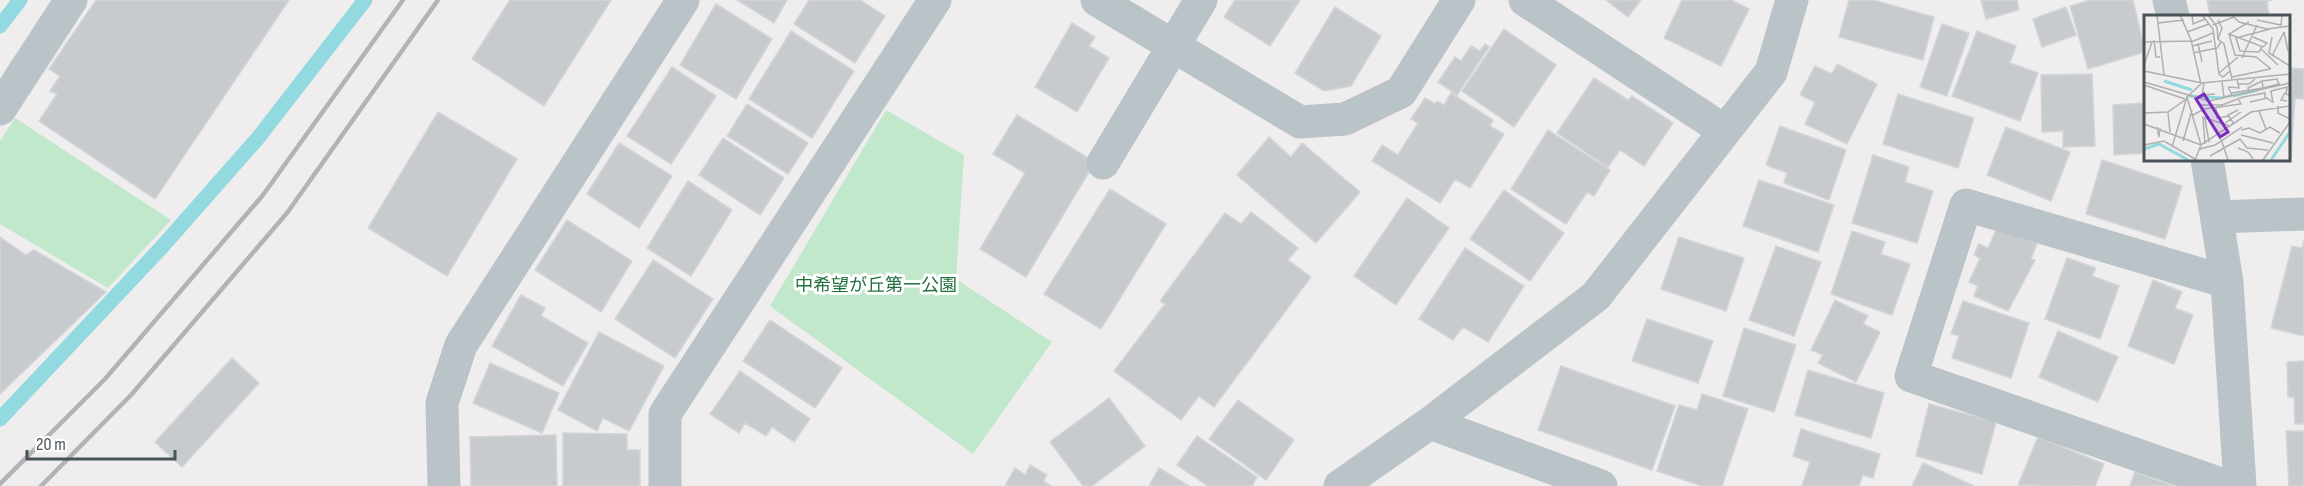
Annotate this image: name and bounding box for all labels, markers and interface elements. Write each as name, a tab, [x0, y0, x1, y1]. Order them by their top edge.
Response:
inset map	[2144, 15, 2289, 160]
park label: 中希望が丘第一公園	[795, 275, 957, 296]
scale bar	[27, 423, 176, 461]
text: 20 m	[36, 434, 66, 455]

